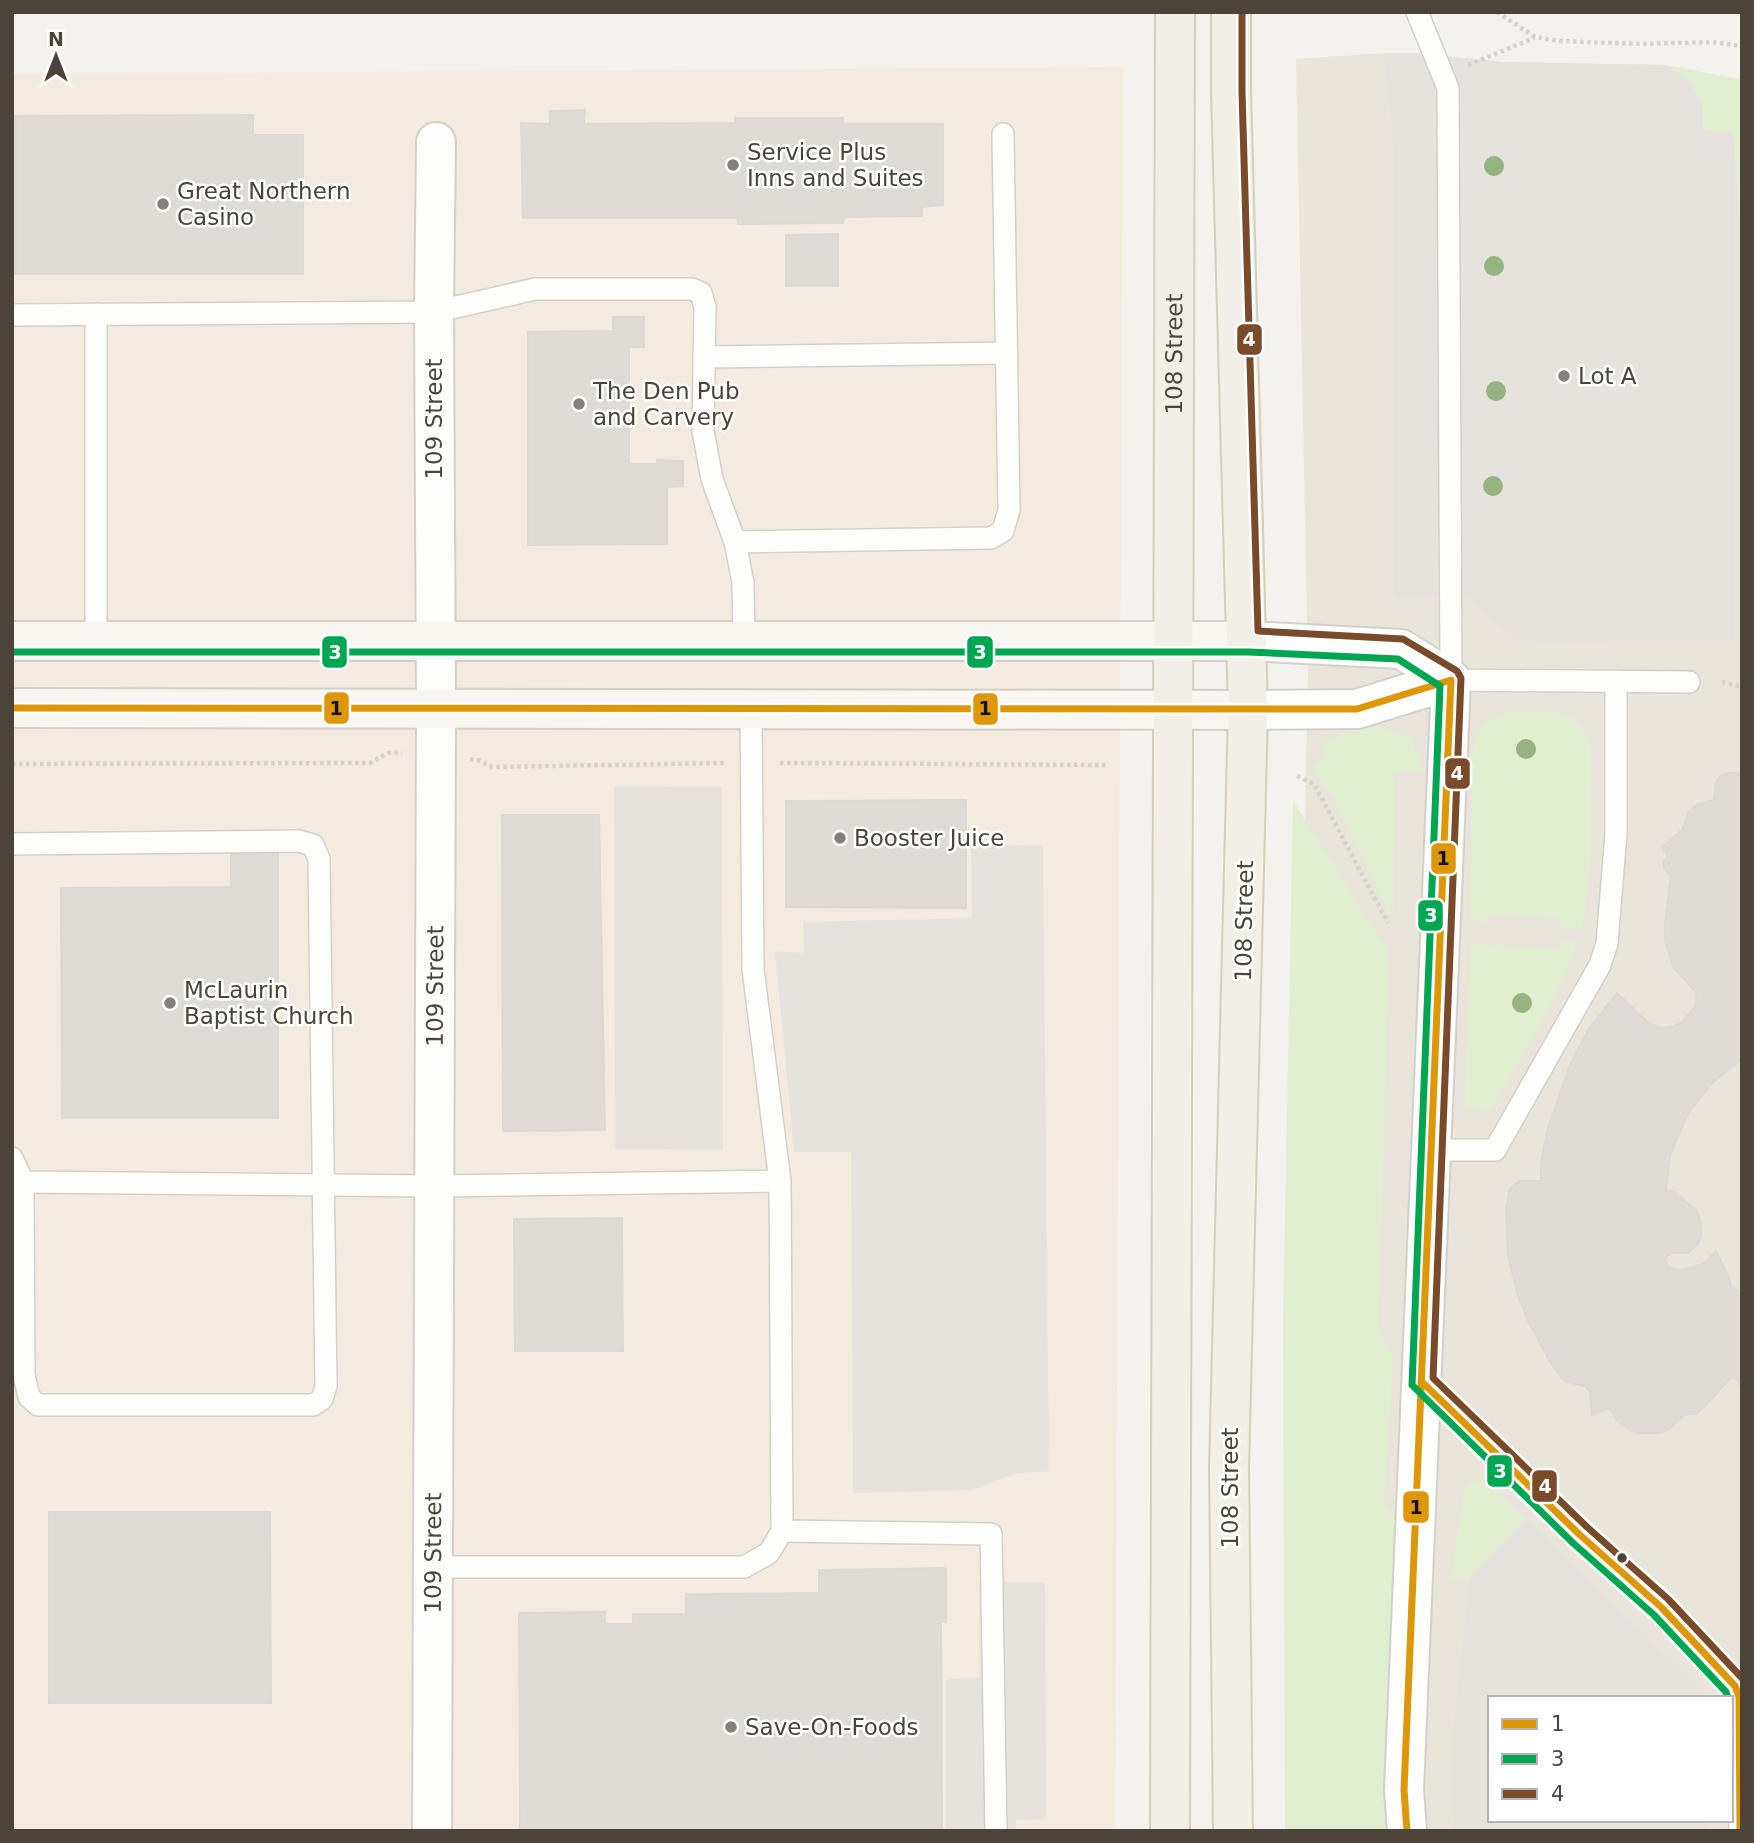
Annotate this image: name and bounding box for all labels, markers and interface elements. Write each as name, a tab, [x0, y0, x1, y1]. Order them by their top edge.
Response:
north arrow	[21, 21, 91, 91]
text: N	[48, 28, 64, 50]
place label: Service Plus Inns and Suites	[747, 139, 924, 191]
marker: Service Plus Inns and Suites	[725, 157, 741, 173]
place label: Great Northern Casino	[177, 178, 350, 230]
marker: Great Northern Casino	[155, 196, 171, 212]
street label: 108 Street	[1161, 293, 1187, 415]
line badge: 4	[1236, 323, 1263, 356]
text: 4	[1242, 328, 1256, 350]
street label: 109 Street	[421, 358, 447, 480]
place label: Lot A	[1578, 363, 1637, 389]
marker: Lot A	[1556, 368, 1572, 384]
place label: The Den Pub and Carvery	[592, 378, 739, 430]
marker: The Den Pub and Carvery	[571, 396, 587, 412]
line badge: 3	[321, 635, 348, 669]
line badge: 3	[966, 635, 994, 669]
text: 3	[328, 641, 342, 663]
text: 3	[973, 641, 987, 663]
line badge: 1	[323, 691, 350, 725]
line badge: 1	[972, 692, 999, 726]
text: 1	[329, 697, 343, 719]
text: 1	[978, 697, 992, 719]
line badge: 4	[1444, 757, 1471, 790]
text: 4	[1450, 762, 1464, 784]
place label: Booster Juice	[854, 825, 1004, 851]
marker: Booster Juice	[832, 830, 848, 846]
line badge: 1	[1430, 842, 1457, 875]
text: 1	[1436, 847, 1450, 869]
street label: 108 Street	[1230, 860, 1258, 982]
line badge: 3	[1417, 899, 1444, 932]
text: 3	[1424, 904, 1438, 926]
street label: 109 Street	[422, 925, 448, 1047]
place label: McLaurin Baptist Church	[184, 977, 354, 1029]
marker: McLaurin Baptist Church	[162, 995, 178, 1011]
street label: 108 Street	[1217, 1427, 1243, 1549]
line badge: 3	[1486, 1454, 1513, 1488]
text: 3	[1493, 1460, 1507, 1482]
line badge: 4	[1531, 1469, 1558, 1503]
text: 4	[1538, 1475, 1552, 1497]
line badge: 1	[1402, 1490, 1430, 1524]
street label: 109 Street	[420, 1492, 446, 1614]
text: 1	[1409, 1496, 1423, 1518]
unlabelled marker	[1615, 1551, 1629, 1565]
legend	[1488, 1696, 1733, 1822]
text: 1	[1551, 1712, 1564, 1736]
place label: Save-On-Foods	[745, 1714, 919, 1740]
marker: Save-On-Foods	[723, 1719, 739, 1735]
text: 3	[1551, 1747, 1564, 1771]
text: 4	[1551, 1782, 1564, 1806]

